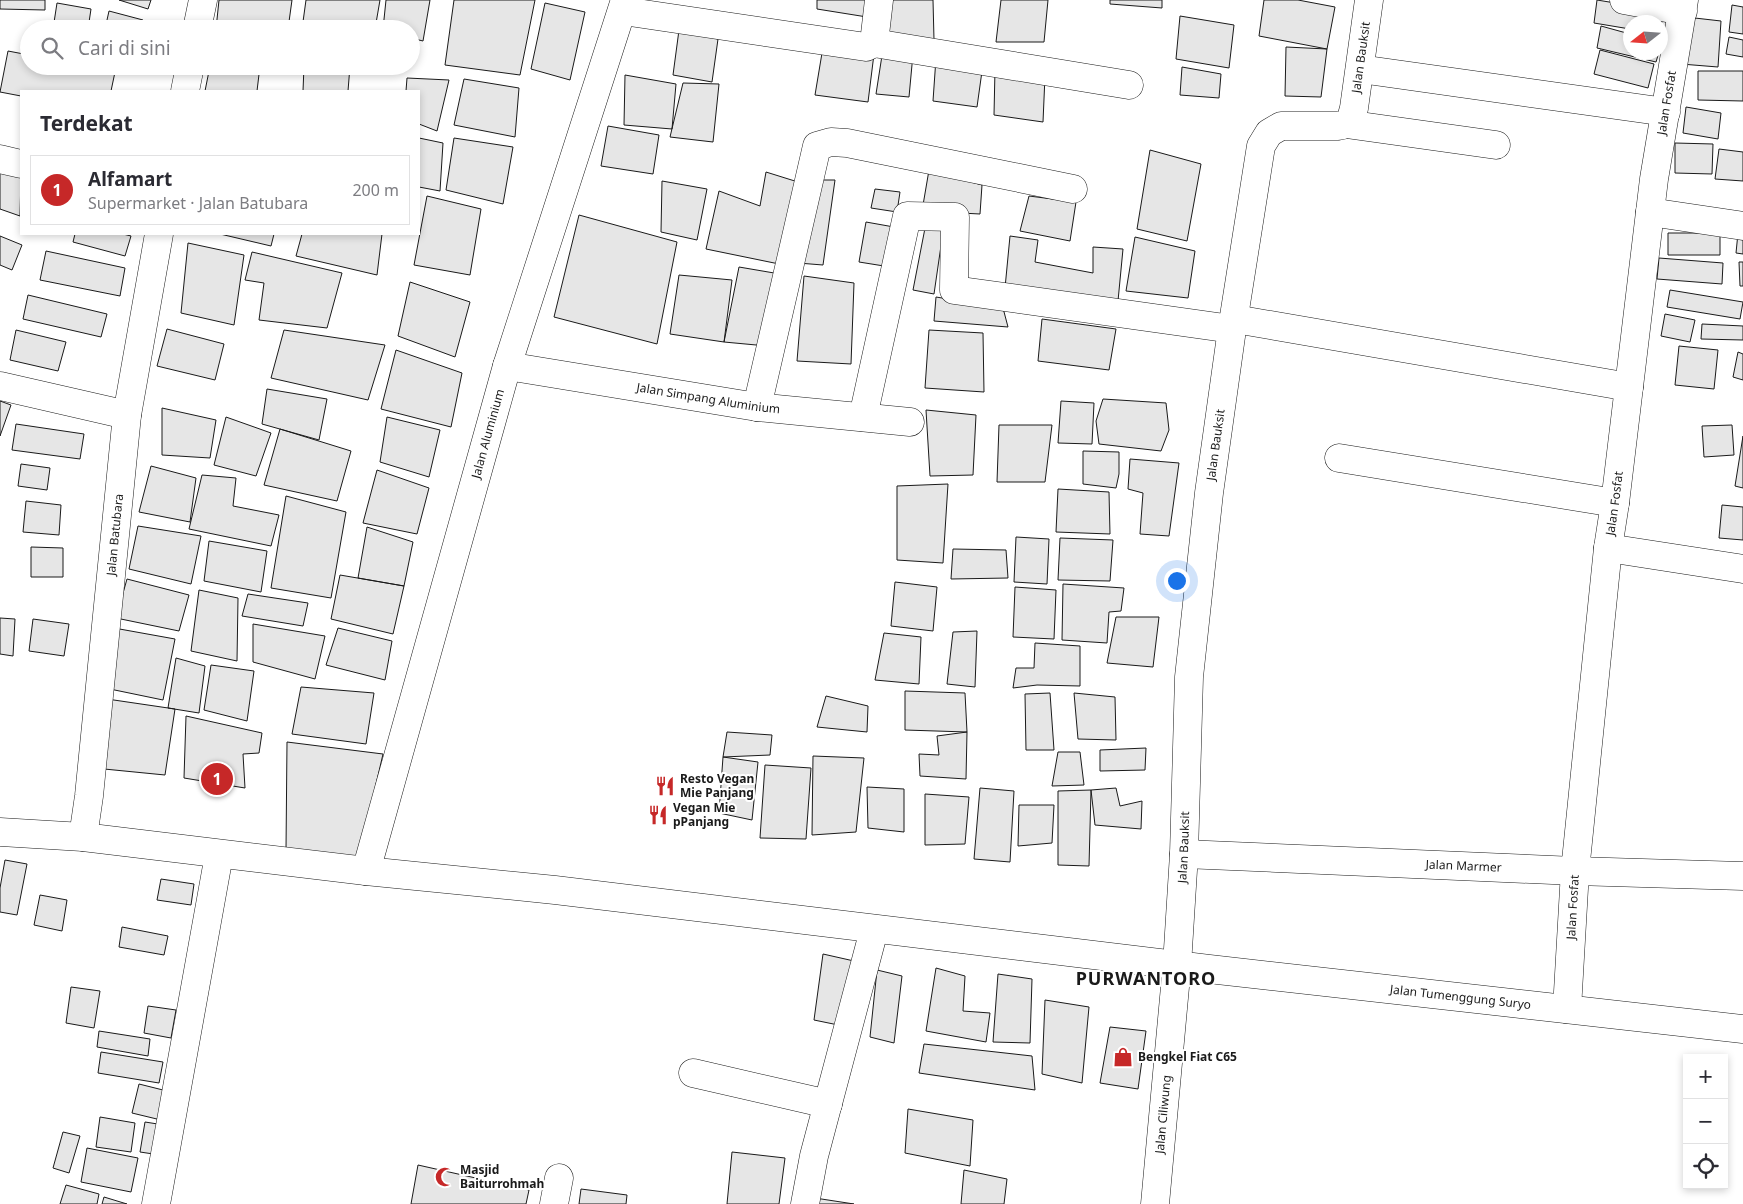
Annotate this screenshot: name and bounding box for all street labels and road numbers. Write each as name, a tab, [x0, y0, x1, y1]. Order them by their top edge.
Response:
street label: Jalan Bauksit	[1347, 20, 1374, 95]
street label: Jalan Fosfat	[1652, 69, 1680, 137]
street label: Jalan Simpang Aluminium	[634, 378, 781, 417]
street label: Jalan Aluminium	[467, 387, 508, 481]
street label: Jalan Bauksit	[1202, 407, 1229, 483]
street label: Jalan Fosfat	[1601, 470, 1627, 538]
street label: Jalan Batubara	[102, 493, 127, 577]
street label: Jalan Bauksit	[1173, 810, 1193, 885]
street label: Jalan Marmer	[1424, 855, 1502, 876]
street label: Jalan Fosfat	[1562, 874, 1583, 941]
street label: Jalan Tumenggung Suryo	[1388, 980, 1532, 1013]
street label: Jalan Ciliwung	[1151, 1074, 1175, 1155]

